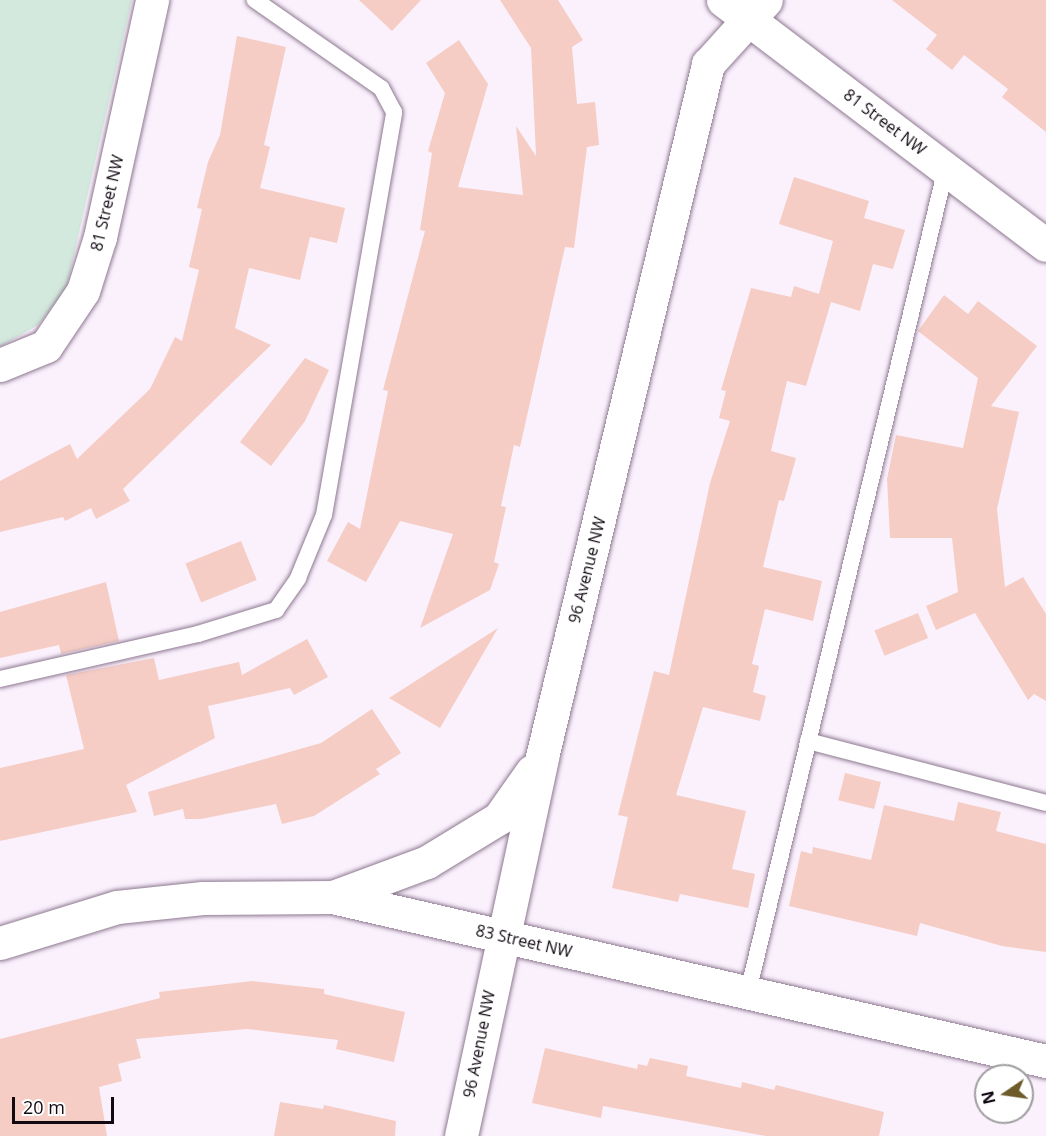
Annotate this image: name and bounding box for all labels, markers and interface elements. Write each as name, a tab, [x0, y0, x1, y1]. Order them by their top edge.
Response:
street label: 81 Street NW	[840, 85, 930, 159]
street label: 81 Street NW	[87, 153, 127, 253]
street label: 96 Avenue NW	[564, 515, 610, 625]
street label: 83 Street NW	[474, 921, 574, 961]
street label: 96 Avenue NW	[459, 989, 499, 1099]
north arrow	[974, 1064, 1034, 1124]
scale bar	[15, 1085, 117, 1123]
text: N	[976, 1089, 1001, 1106]
text: 20 m	[23, 1095, 65, 1119]

